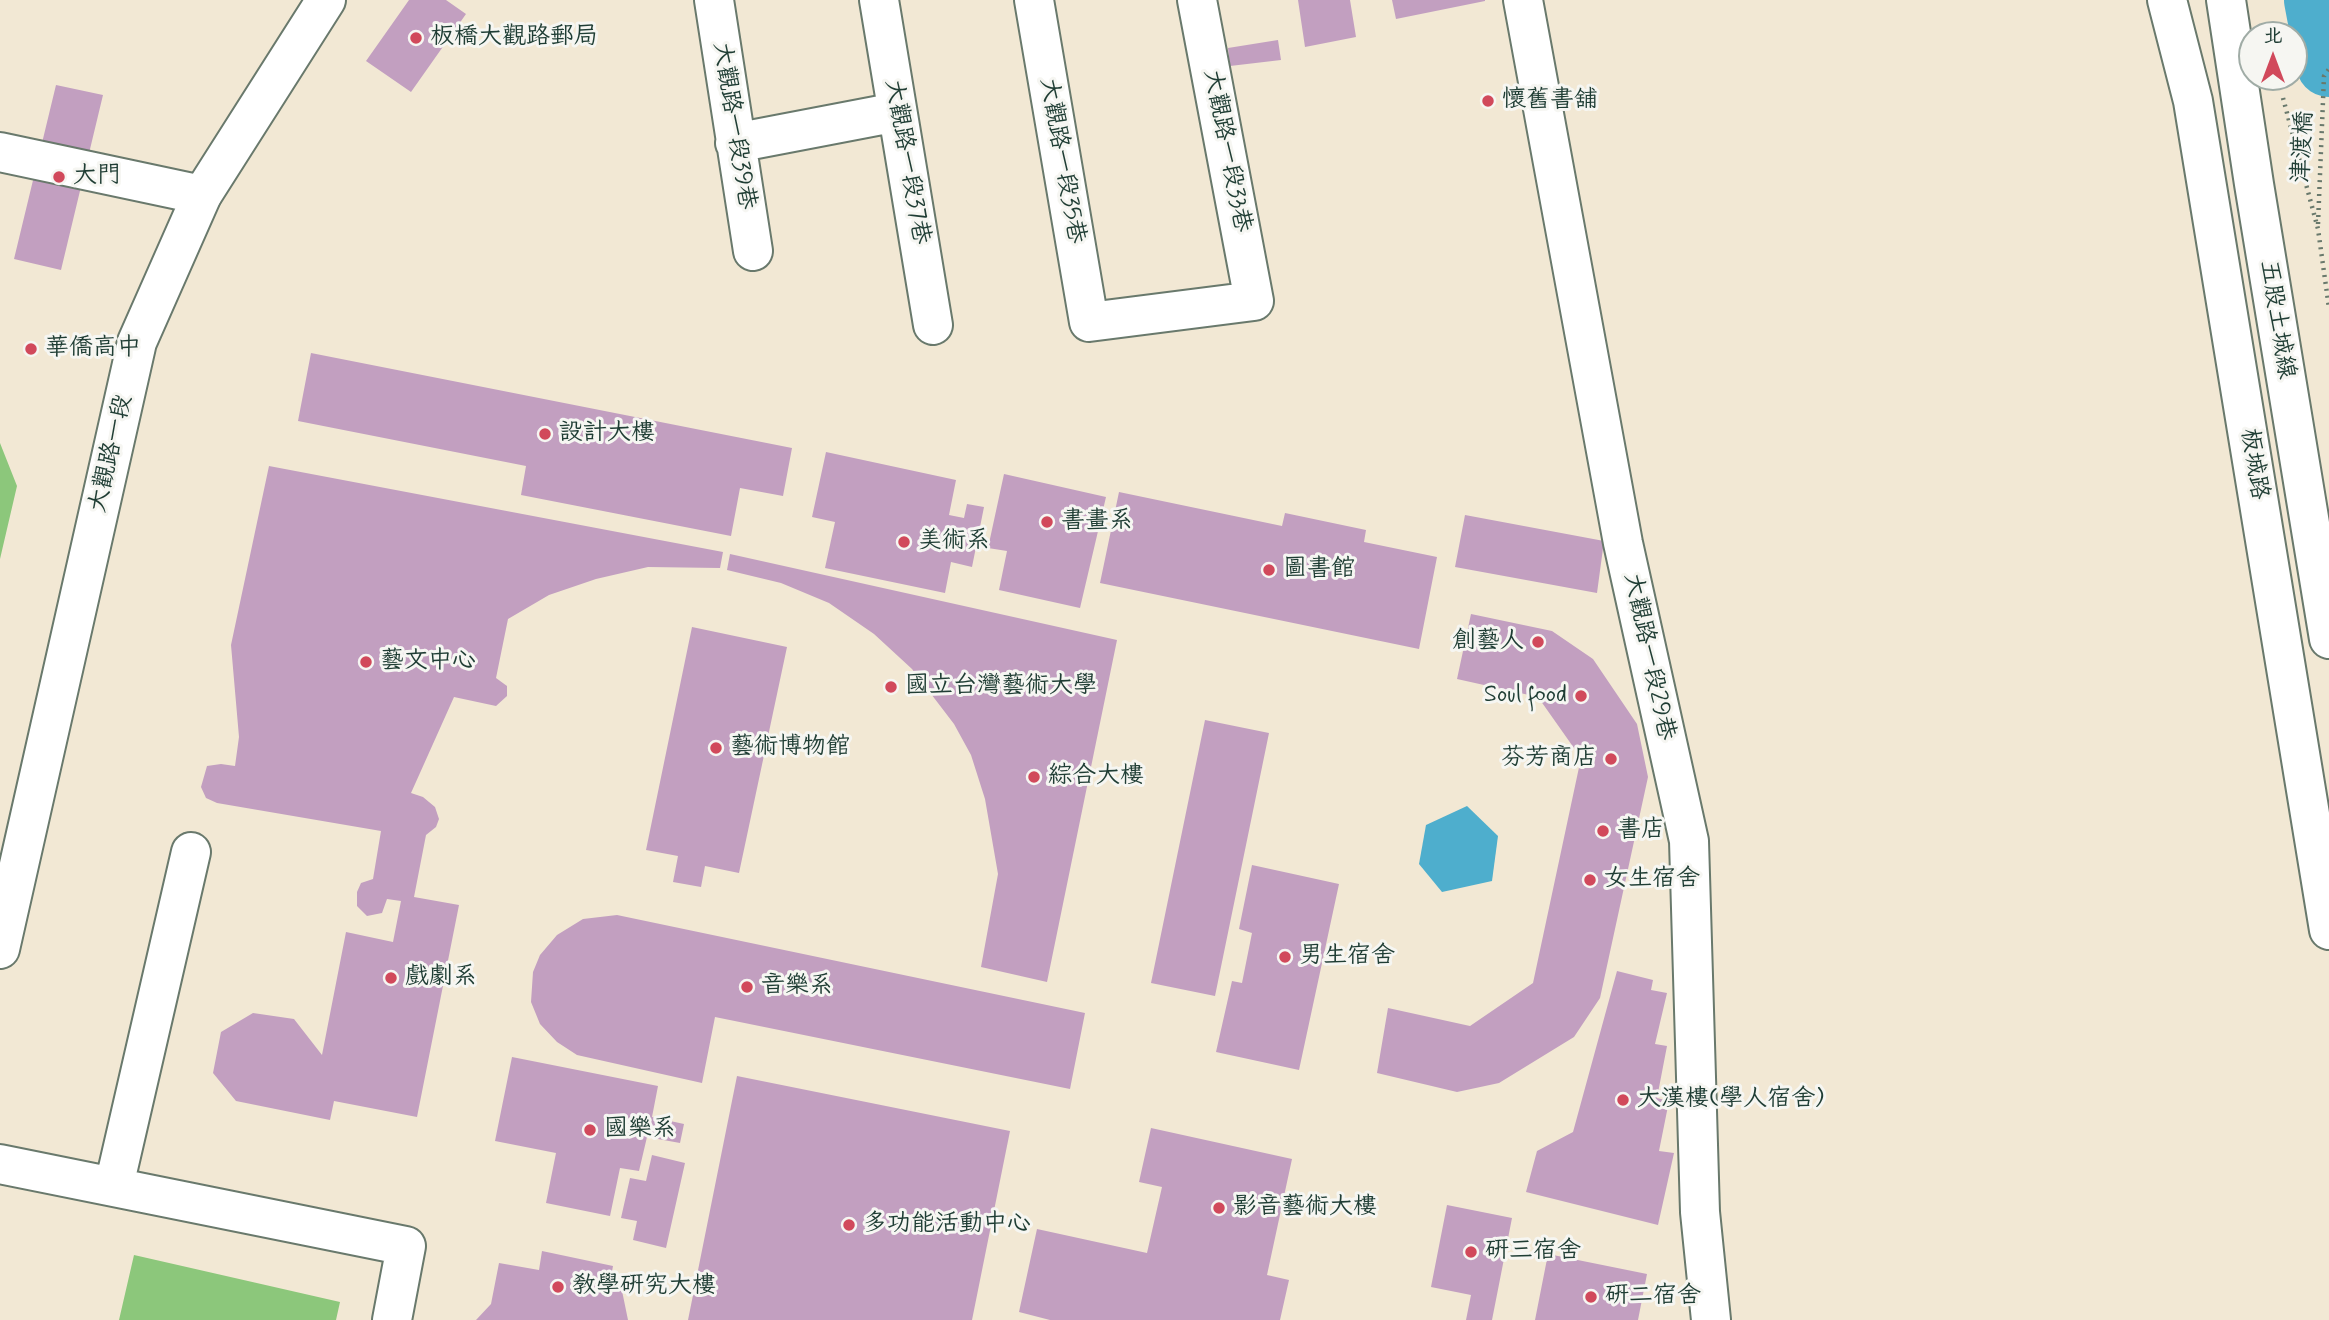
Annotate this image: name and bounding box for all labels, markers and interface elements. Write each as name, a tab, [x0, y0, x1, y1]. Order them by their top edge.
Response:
north arrow	[2238, 21, 2308, 91]
place label: 板橋大觀路郵局	[430, 24, 598, 52]
text: 北	[2263, 24, 2283, 49]
marker: 板橋大觀路郵局	[408, 30, 424, 46]
street label: 大觀路一段39巷	[706, 40, 760, 212]
street label: 大觀路一段33巷	[1196, 67, 1256, 235]
street label: 大觀路一段35巷	[1032, 76, 1090, 246]
street label: 大觀路一段37巷	[877, 77, 935, 247]
place label: 懷舊書舖	[1502, 87, 1598, 115]
marker: 懷舊書舖	[1480, 93, 1496, 109]
street label: 津渡橋	[2288, 110, 2320, 184]
place label: 大門	[73, 163, 121, 191]
marker: 大門	[51, 169, 67, 185]
street label: 五股土城線	[2252, 258, 2300, 382]
place label: 華僑高中	[45, 335, 141, 363]
marker: 華僑高中	[23, 341, 39, 357]
street label: 大觀路一段	[84, 392, 140, 516]
place label: 設計大樓	[559, 420, 655, 448]
marker: 設計大樓	[537, 426, 553, 442]
street label: 板城路	[2233, 426, 2273, 502]
place label: 書畫系	[1061, 508, 1133, 536]
marker: 書畫系	[1039, 514, 1055, 530]
place label: 美術系	[918, 528, 990, 556]
marker: 美術系	[896, 534, 912, 550]
place label: 圖書館	[1283, 556, 1355, 584]
marker: 圖書館	[1261, 562, 1277, 578]
street label: 大觀路一段29巷	[1616, 571, 1680, 743]
place label: 創藝人	[1452, 628, 1524, 656]
marker: 創藝人	[1530, 634, 1546, 650]
place label: 藝文中心	[380, 648, 476, 676]
marker: 藝文中心	[358, 654, 374, 670]
place label: 國立台灣藝術大學	[905, 673, 1097, 701]
marker: 國立台灣藝術大學	[883, 679, 899, 695]
place label: Soul food	[1484, 682, 1567, 710]
marker: Soul food	[1573, 688, 1589, 704]
place label: 藝術博物館	[730, 734, 850, 762]
marker: 藝術博物館	[708, 740, 724, 756]
place label: 芬芳商店	[1501, 745, 1597, 773]
marker: 芬芳商店	[1603, 751, 1619, 767]
place label: 綜合大樓	[1048, 763, 1144, 791]
marker: 綜合大樓	[1026, 769, 1042, 785]
place label: 書店	[1617, 817, 1665, 845]
marker: 書店	[1595, 823, 1611, 839]
place label: 女生宿舍	[1604, 866, 1700, 894]
marker: 女生宿舍	[1582, 872, 1598, 888]
place label: 男生宿舍	[1299, 943, 1395, 971]
marker: 男生宿舍	[1277, 949, 1293, 965]
place label: 戲劇系	[405, 964, 477, 992]
marker: 戲劇系	[383, 970, 399, 986]
place label: 音樂系	[761, 973, 833, 1001]
marker: 音樂系	[739, 979, 755, 995]
place label: 大漢樓(學人宿舍)	[1637, 1086, 1824, 1114]
marker: 大漢樓(學人宿舍)	[1615, 1092, 1631, 1108]
place label: 國樂系	[604, 1116, 676, 1144]
marker: 國樂系	[582, 1122, 598, 1138]
place label: 影音藝術大樓	[1233, 1194, 1377, 1222]
marker: 影音藝術大樓	[1211, 1200, 1227, 1216]
place label: 多功能活動中心	[863, 1211, 1031, 1239]
marker: 多功能活動中心	[841, 1217, 857, 1233]
place label: 研三宿舍	[1485, 1238, 1581, 1266]
marker: 研三宿舍	[1463, 1244, 1479, 1260]
place label: 教學研究大樓	[572, 1273, 716, 1301]
marker: 教學研究大樓	[550, 1279, 566, 1295]
place label: 研二宿舍	[1605, 1283, 1701, 1311]
marker: 研二宿舍	[1583, 1289, 1599, 1305]

